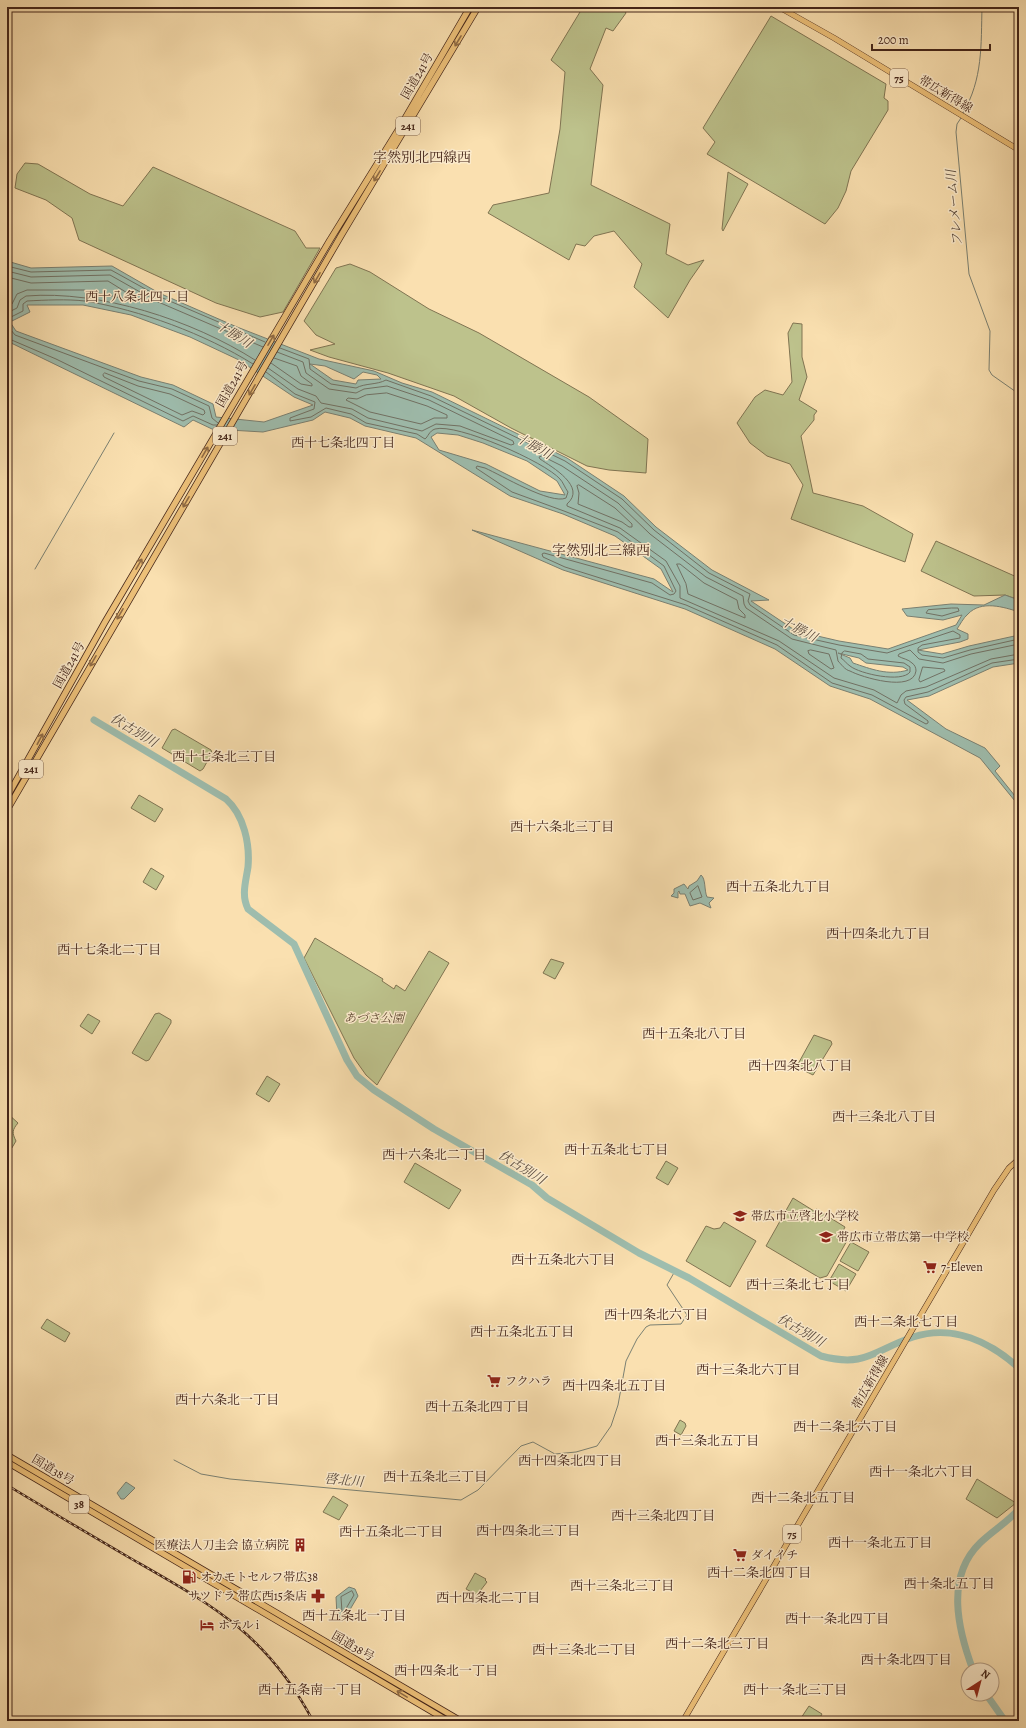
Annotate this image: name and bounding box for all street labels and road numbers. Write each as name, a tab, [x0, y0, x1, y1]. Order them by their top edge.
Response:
street label: 国道241号	[397, 50, 437, 102]
road number: 75	[890, 69, 908, 87]
street label: 帯広新得線	[916, 72, 976, 116]
road number: 241	[396, 117, 420, 135]
street label: 国道241号	[212, 358, 252, 410]
road number: 241	[213, 427, 237, 445]
street label: 国道241号	[50, 639, 88, 691]
road number: 241	[19, 760, 43, 778]
street label: 帯広新得線	[848, 1352, 892, 1412]
street label: 国道38号	[29, 1451, 77, 1489]
road number: 38	[69, 1495, 89, 1513]
road number: 75	[783, 1525, 801, 1543]
street label: 国道38号	[329, 1627, 377, 1665]

